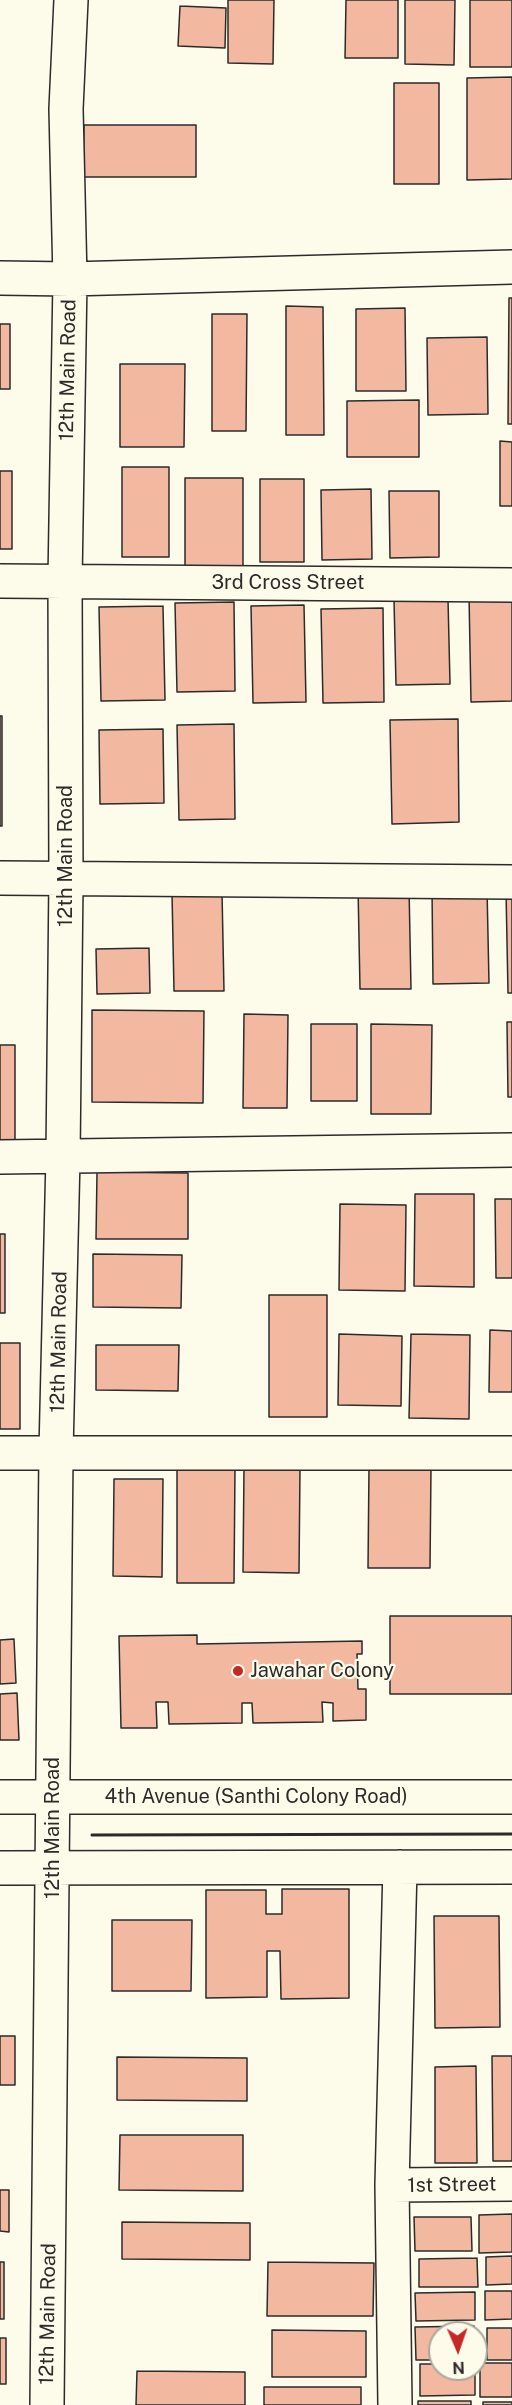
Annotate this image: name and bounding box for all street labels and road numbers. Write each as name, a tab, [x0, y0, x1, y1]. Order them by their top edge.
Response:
street label: 12th Main Road	[55, 299, 81, 441]
street label: 3rd Cross Street	[211, 571, 365, 595]
street label: 12th Main Road	[54, 785, 78, 927]
street label: 12th Main Road	[46, 1271, 72, 1413]
street label: 12th Main Road	[41, 1757, 65, 1899]
street label: 4th Avenue (Santhi Colony Road)	[104, 1785, 408, 1809]
street label: 1st Street	[407, 2172, 497, 2198]
street label: 12th Main Road	[35, 2243, 61, 2385]

